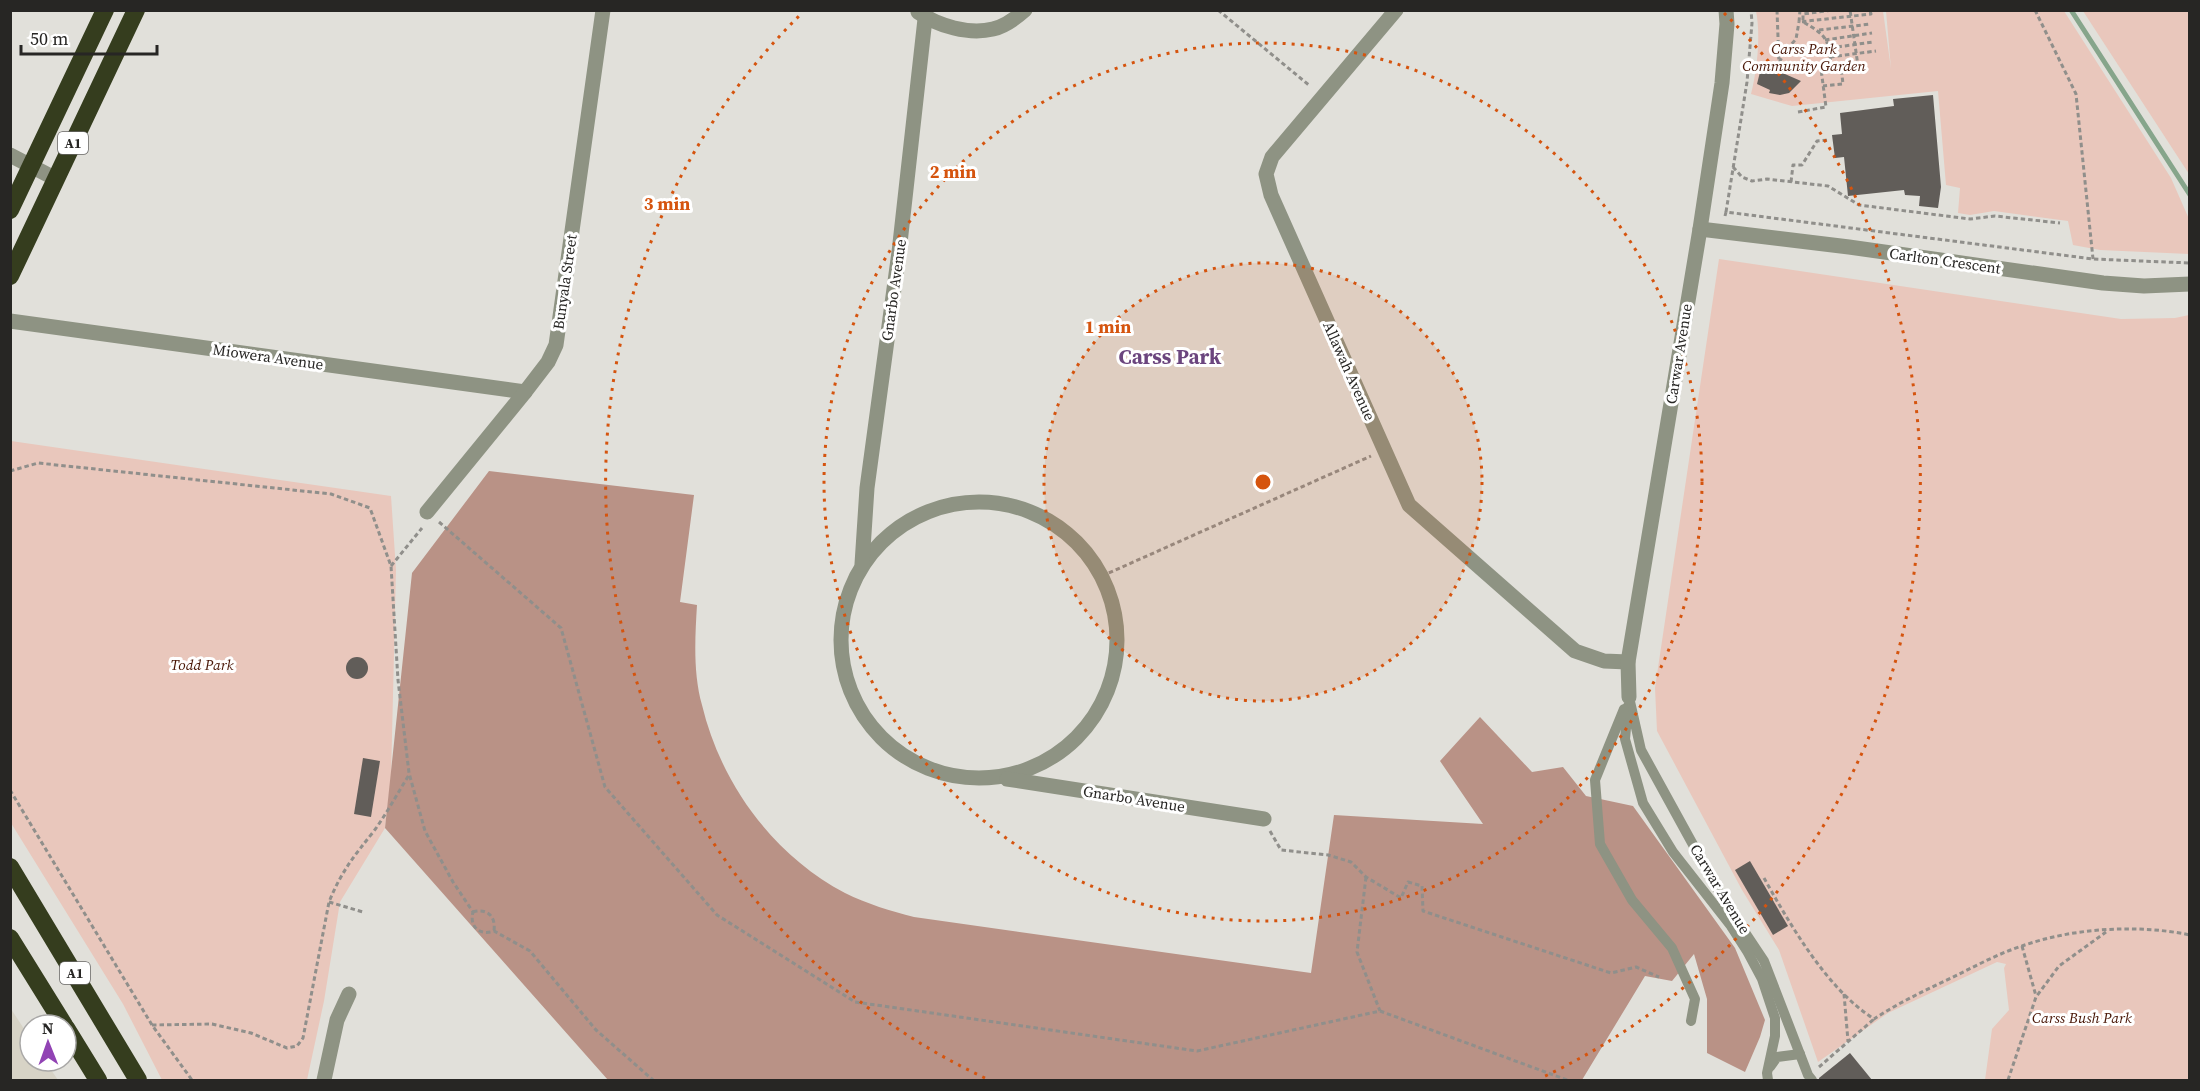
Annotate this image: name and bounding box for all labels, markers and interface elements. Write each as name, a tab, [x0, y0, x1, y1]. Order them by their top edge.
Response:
scale bar	[21, 18, 158, 56]
text: 50 m	[30, 26, 68, 51]
park label: Carss Park Community Garden	[1742, 38, 1866, 76]
road number: A1	[58, 132, 88, 154]
text: 2 min	[930, 159, 976, 184]
text: 3 min	[644, 191, 690, 216]
street label: Bunyala Street	[547, 233, 582, 331]
street label: Gnarbo Avenue	[876, 237, 911, 342]
street label: Carlton Crescent	[1888, 242, 2002, 279]
street label: Carwar Avenue	[1660, 302, 1697, 406]
text: 1 min	[1085, 314, 1131, 339]
street label: Allawah Avenue	[1318, 318, 1381, 424]
street label: Miowera Avenue	[211, 338, 325, 375]
district label: Carss Park	[1119, 342, 1222, 371]
centre of rings	[1253, 472, 1273, 492]
park label: Todd Park	[170, 654, 235, 675]
street label: Gnarbo Avenue	[1082, 780, 1187, 817]
street label: Carwar Avenue	[1685, 840, 1756, 938]
road number: A1	[60, 962, 90, 984]
park label: Carss Bush Park	[2032, 1007, 2133, 1028]
north arrow	[18, 1013, 78, 1073]
text: N	[42, 1017, 54, 1039]

